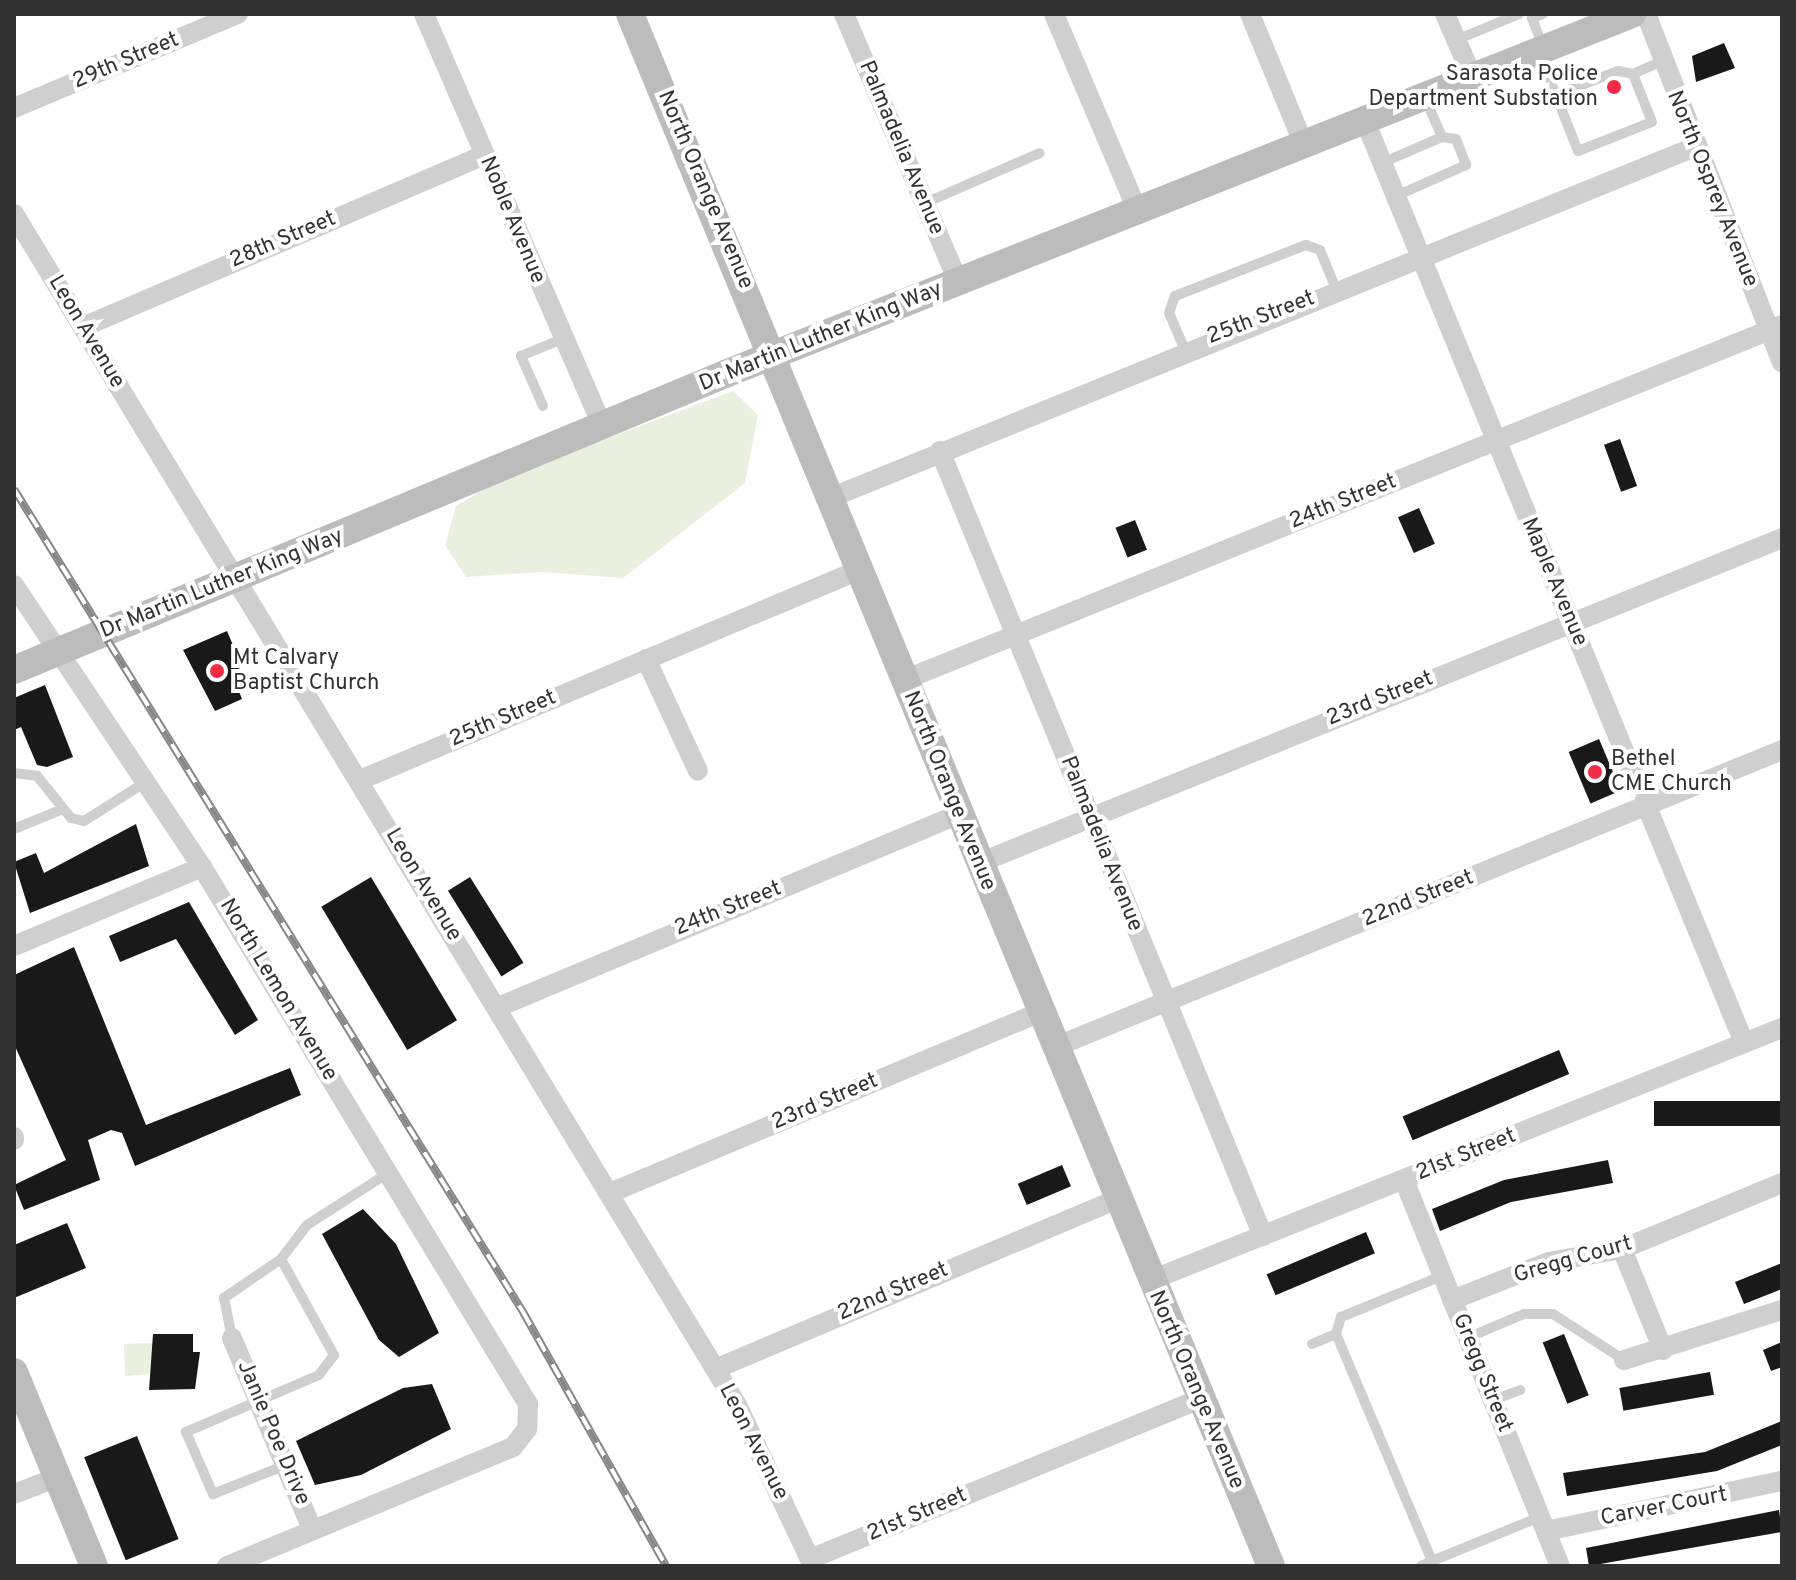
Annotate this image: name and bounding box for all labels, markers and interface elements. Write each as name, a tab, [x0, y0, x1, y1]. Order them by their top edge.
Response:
street label: 29th Street	[69, 27, 183, 95]
street label: Palmadelia Avenue	[852, 57, 950, 239]
place label: Sarasota Police Department Substation	[1369, 61, 1598, 112]
marker: Sarasota Police Department Substation	[1605, 78, 1623, 96]
street label: North Orange Avenue	[651, 86, 759, 294]
street label: North Osprey Avenue	[1660, 87, 1764, 291]
street label: Noble Avenue	[473, 152, 551, 288]
street label: 28th Street	[226, 206, 340, 274]
street label: Leon Avenue	[42, 270, 130, 394]
street label: Dr Martin Luther King Way	[695, 276, 947, 398]
street label: 25th Street	[1203, 285, 1319, 351]
street label: 24th Street	[1286, 469, 1400, 535]
street label: Maple Avenue	[1515, 513, 1593, 651]
street label: Dr Martin Luther King Way	[96, 523, 348, 645]
place label: Mt Calvary Baptist Church	[233, 645, 379, 696]
marker: Mt Calvary Baptist Church	[208, 662, 226, 680]
street label: 23rd Street	[1323, 666, 1437, 732]
street label: 25th Street	[446, 685, 560, 753]
street label: North Orange Avenue	[897, 687, 1001, 895]
place label: Bethel CME Church	[1611, 746, 1732, 798]
street label: Palmadelia Avenue	[1054, 752, 1148, 936]
marker: Bethel CME Church	[1586, 763, 1604, 781]
street label: Leon Avenue	[379, 823, 467, 947]
street label: 22nd Street	[1358, 865, 1478, 933]
street label: 24th Street	[671, 876, 785, 942]
street label: North Lemon Avenue	[213, 894, 343, 1086]
street label: 23rd Street	[768, 1068, 882, 1136]
street label: 21st Street	[1412, 1123, 1520, 1187]
street label: Gregg Court	[1511, 1231, 1635, 1289]
street label: 22nd Street	[834, 1257, 952, 1327]
street label: North Orange Avenue	[1142, 1286, 1250, 1494]
street label: Gregg Street	[1446, 1310, 1518, 1436]
street label: Janie Poe Drive	[231, 1357, 315, 1509]
street label: Leon Avenue	[712, 1379, 794, 1505]
street label: 21st Street	[863, 1482, 971, 1548]
street label: Carver Court	[1599, 1482, 1729, 1532]

